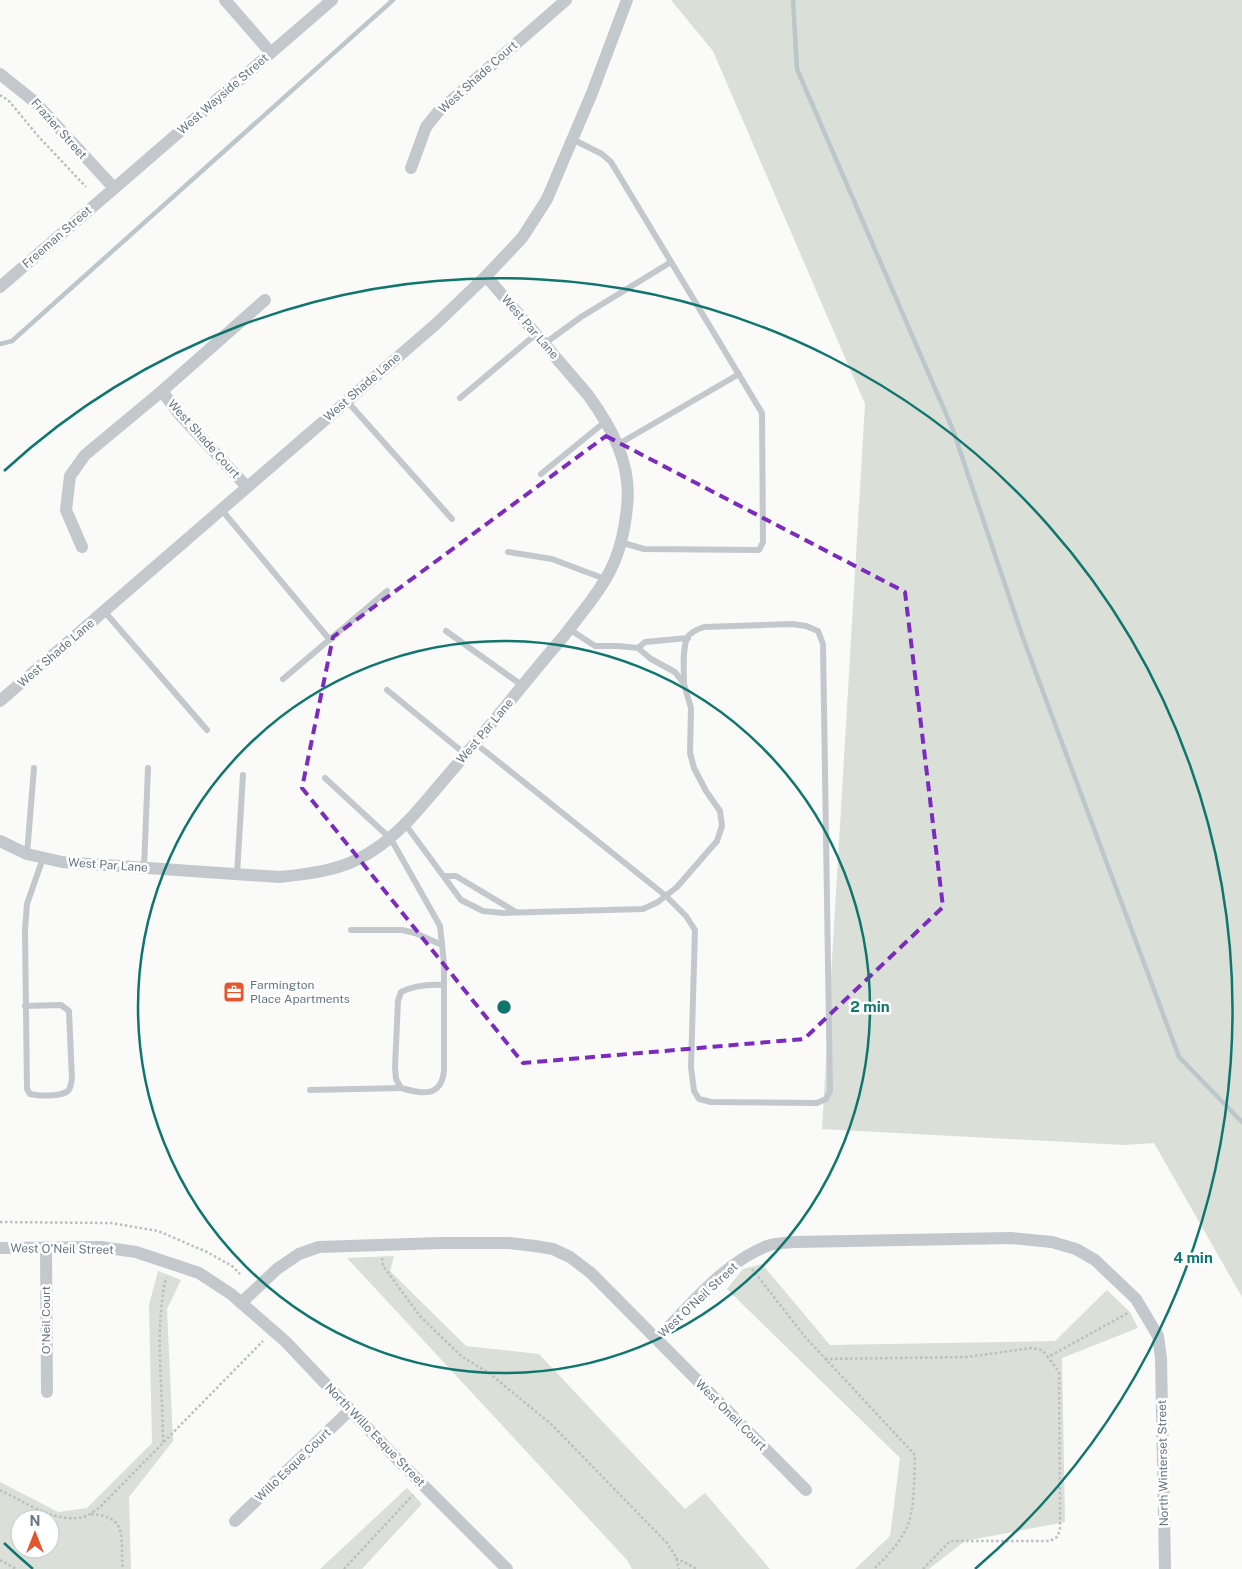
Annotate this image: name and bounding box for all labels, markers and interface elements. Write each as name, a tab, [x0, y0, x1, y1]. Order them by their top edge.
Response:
street label: West Shade Court	[436, 38, 520, 116]
street label: West Wayside Street	[175, 51, 271, 137]
street label: Frazier Street	[28, 96, 90, 162]
street label: Freeman Street	[19, 203, 95, 271]
street label: West Par Lane	[498, 292, 562, 362]
street label: West Shade Lane	[321, 350, 403, 424]
street label: West Shade Court	[165, 397, 243, 481]
street label: West Shade Lane	[15, 616, 97, 690]
street label: West Par Lane	[454, 696, 516, 766]
street label: West Par Lane	[68, 855, 149, 875]
place label: Farmington Place Apartments	[250, 978, 350, 1006]
office icon: Farmington Place Apartments	[222, 980, 246, 1004]
centre of rings	[495, 998, 513, 1016]
text: 2 min	[850, 998, 890, 1015]
street label: West O'Neil Street	[10, 1241, 114, 1257]
text: 4 min	[1173, 1249, 1213, 1266]
street label: West O'Neil Street	[655, 1259, 741, 1340]
street label: O'Neil Court	[39, 1285, 53, 1354]
street label: West Oneil Court	[693, 1377, 770, 1454]
street label: North Willo Esque Street	[322, 1381, 428, 1490]
street label: North Winterset Street	[1155, 1399, 1171, 1527]
street label: Willo Esque Court	[252, 1425, 334, 1505]
north arrow	[10, 1509, 60, 1559]
text: N	[30, 1513, 40, 1529]

